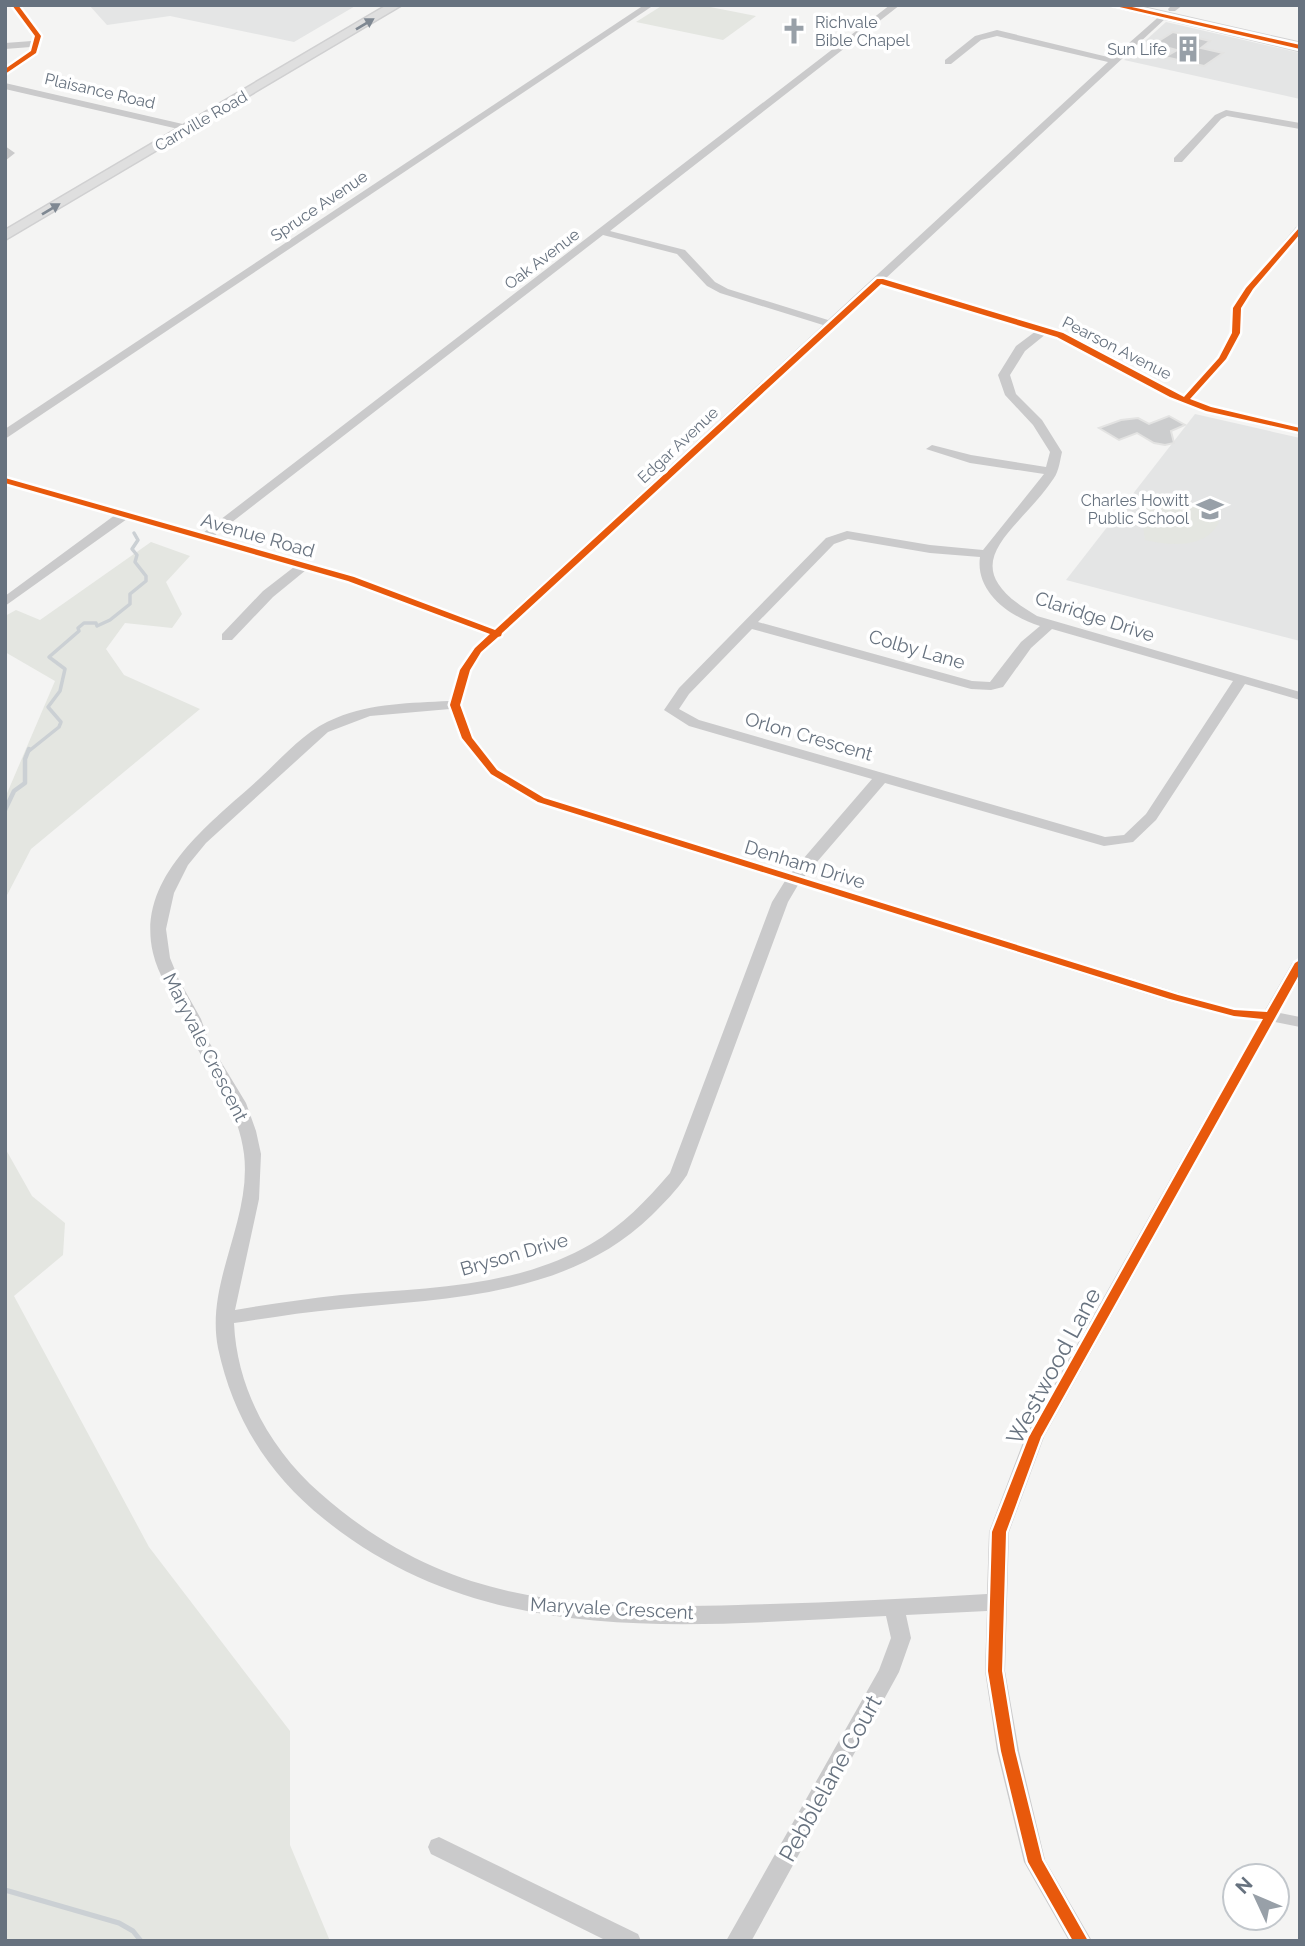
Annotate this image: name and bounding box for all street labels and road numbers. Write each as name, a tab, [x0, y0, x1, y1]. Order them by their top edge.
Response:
street label: Plaisance Road	[43, 69, 157, 113]
street label: Carrville Road	[151, 87, 251, 155]
street label: Spruce Avenue	[267, 167, 371, 245]
street label: Oak Avenue	[501, 225, 583, 293]
street label: Pearson Avenue	[1059, 312, 1175, 384]
street label: Edgar Avenue	[634, 403, 722, 487]
street label: Avenue Road	[199, 508, 317, 562]
street label: Claridge Drive	[1033, 586, 1157, 646]
street label: Colby Lane	[866, 625, 968, 673]
street label: Orlon Crescent	[743, 707, 876, 765]
street label: Denham Drive	[742, 835, 868, 893]
street label: Maryvale Crescent	[159, 969, 253, 1126]
street label: Bryson Drive	[458, 1228, 570, 1280]
street label: Westwood Lane	[1000, 1283, 1106, 1449]
street label: Maryvale Crescent	[530, 1593, 695, 1623]
street label: Pebblelane Court	[773, 1690, 887, 1866]

